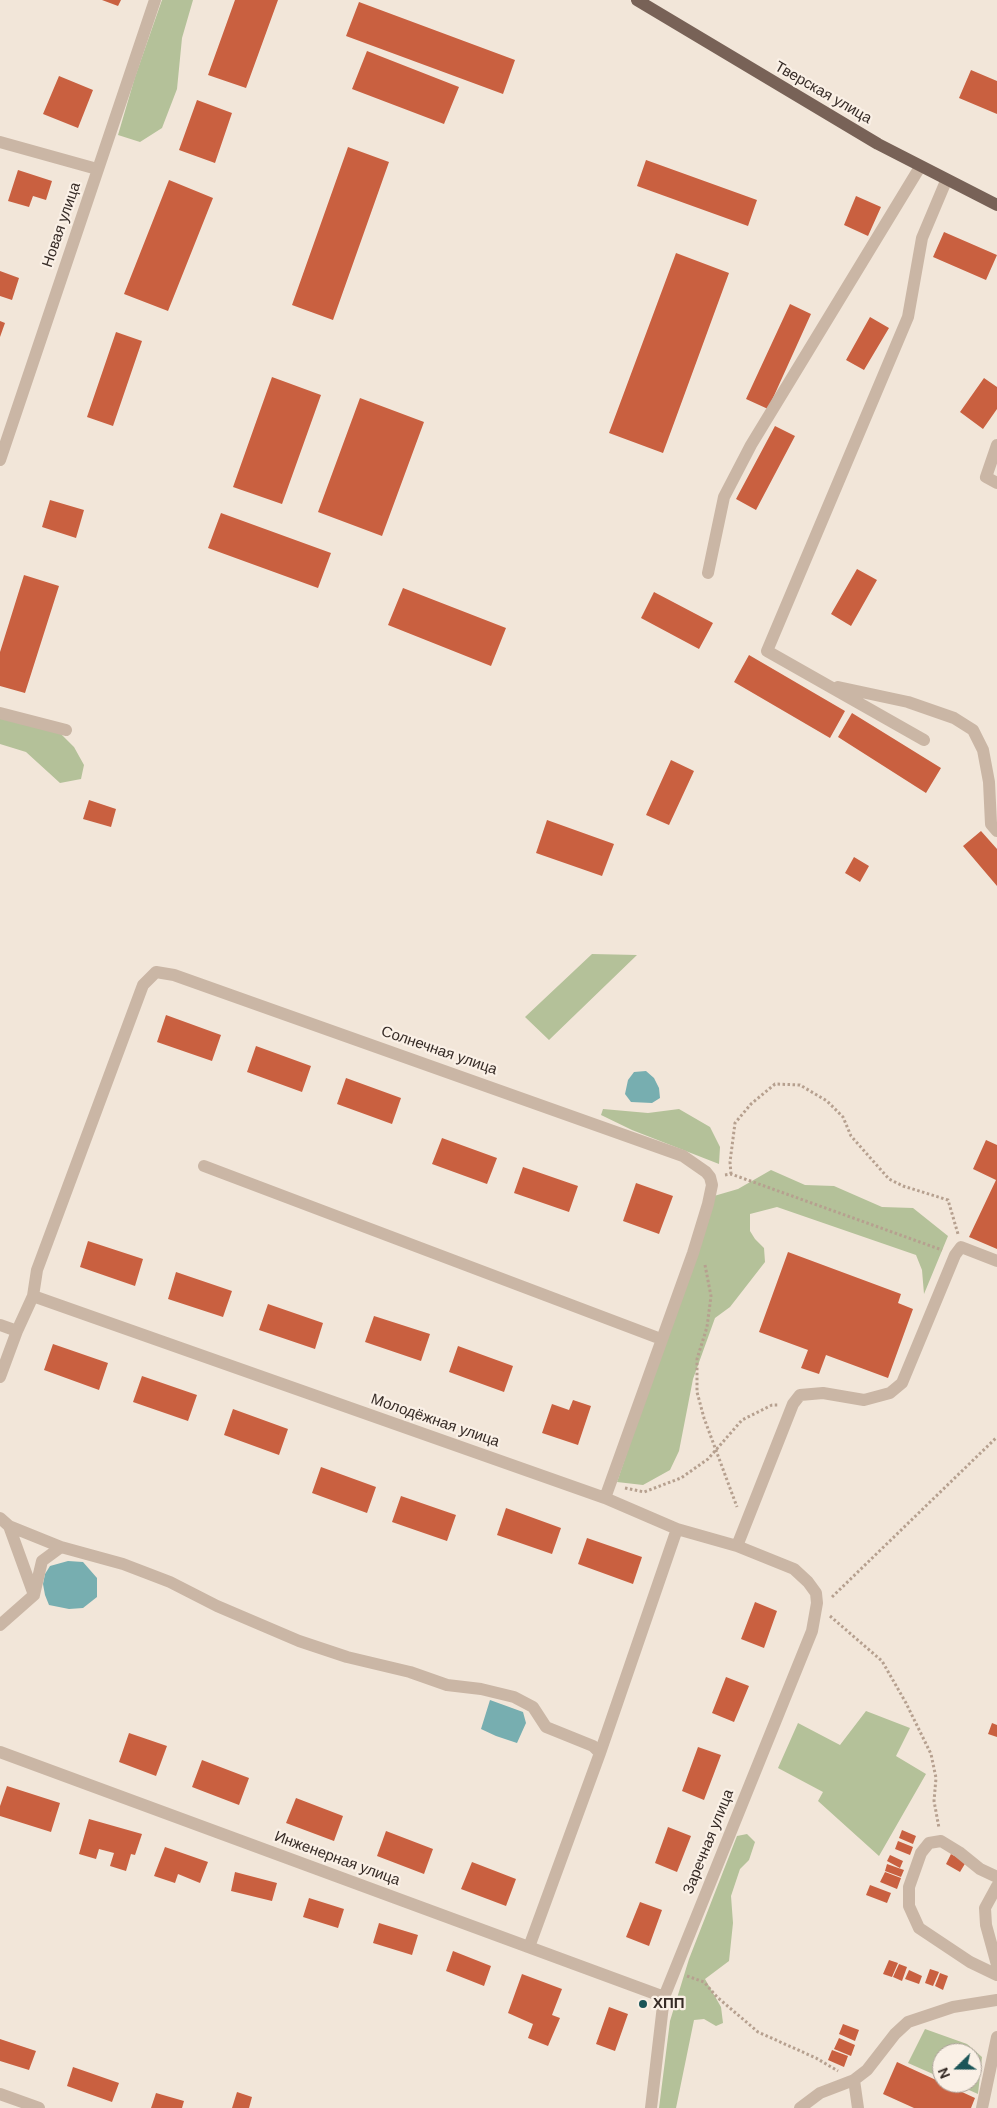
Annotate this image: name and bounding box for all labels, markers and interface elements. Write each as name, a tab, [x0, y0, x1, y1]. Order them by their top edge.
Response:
street label: Тверская улица	[771, 58, 875, 128]
street label: Новая улица	[39, 180, 85, 270]
street label: Солнечная улица	[379, 1023, 499, 1079]
street label: Молодёжная улица	[368, 1391, 502, 1451]
street label: Заречная улица	[680, 1787, 738, 1897]
street label: Инженерная улица	[272, 1828, 402, 1890]
place label: ХПП	[653, 1995, 685, 2013]
marker: ХПП	[637, 1998, 649, 2010]
north arrow	[932, 2043, 982, 2093]
text: N	[934, 2065, 954, 2081]

